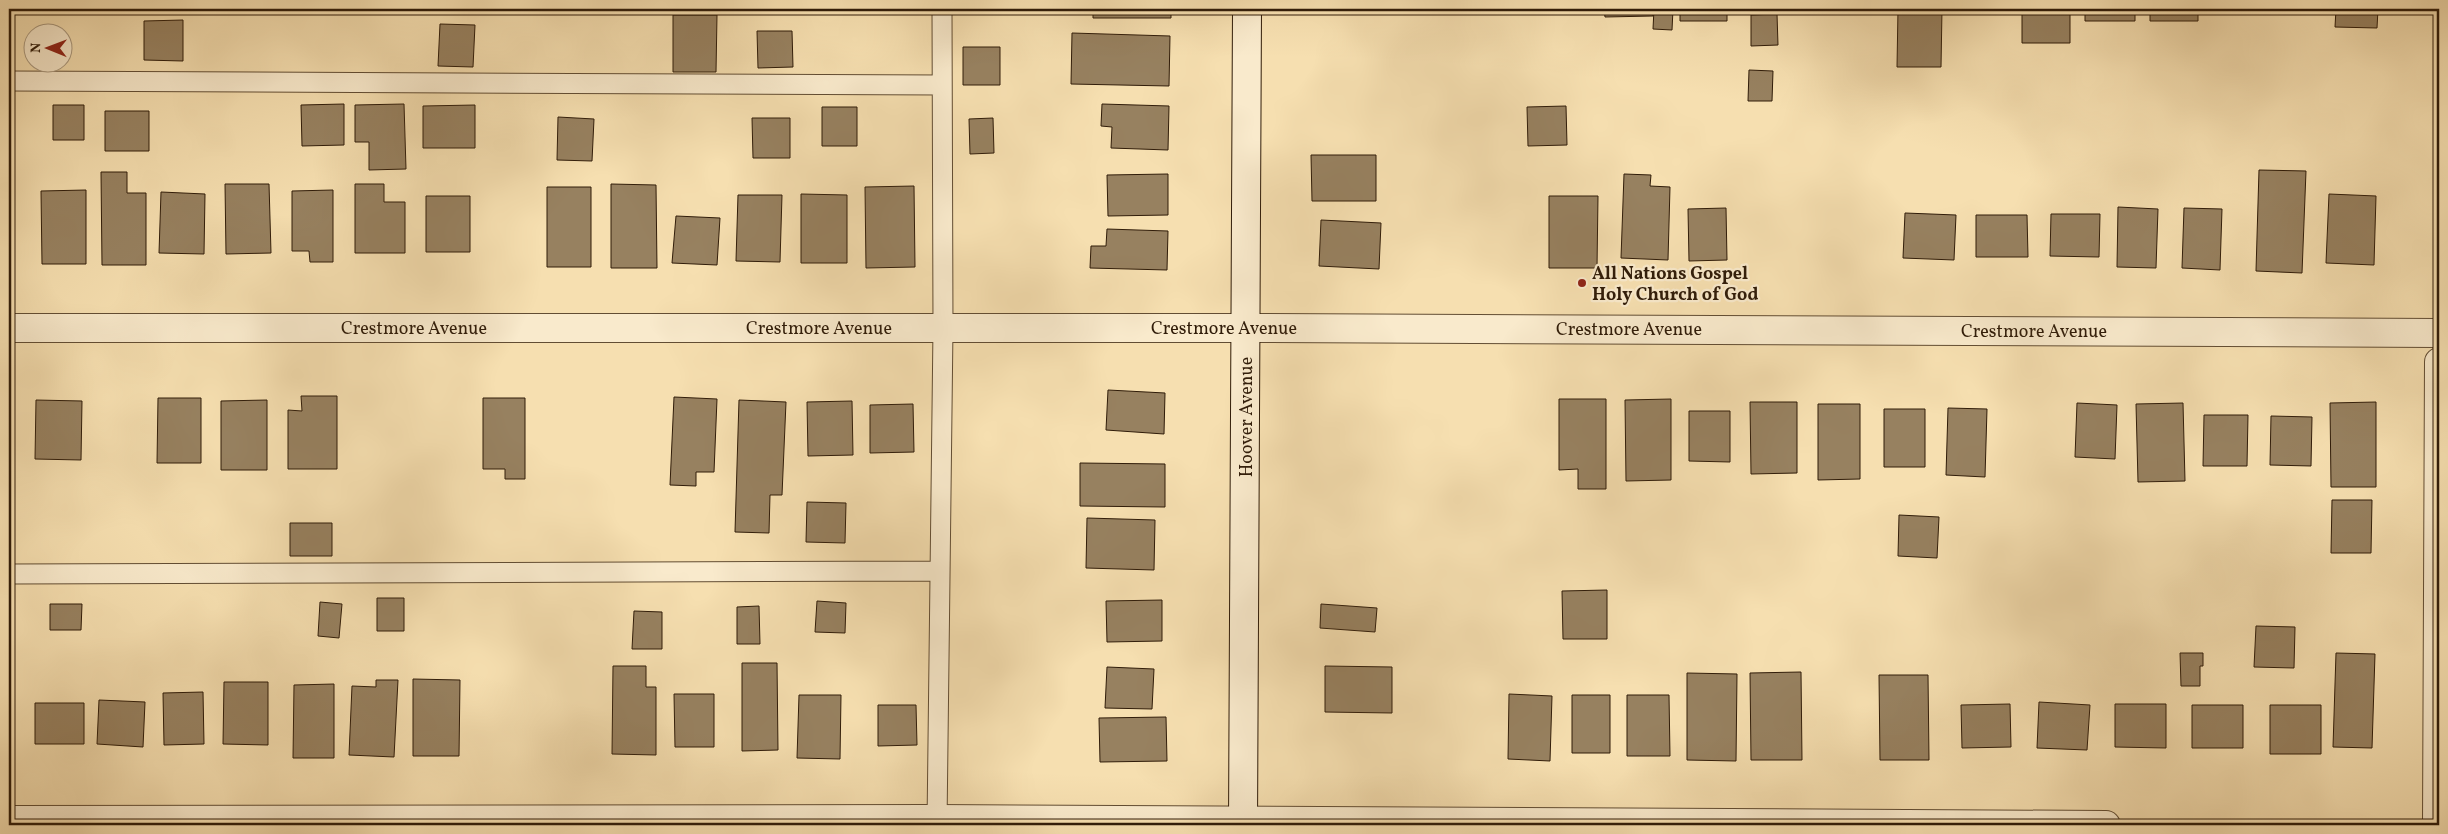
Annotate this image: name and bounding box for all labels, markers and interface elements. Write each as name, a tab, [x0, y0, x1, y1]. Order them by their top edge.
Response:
north arrow	[22, 22, 72, 72]
text: N	[27, 43, 46, 53]
place label: All Nations Gospel Holy Church of God	[1592, 262, 1758, 308]
marker: All Nations Gospel Holy Church of God	[1576, 277, 1588, 289]
street label: Crestmore Avenue	[341, 317, 487, 342]
street label: Crestmore Avenue	[746, 317, 892, 342]
street label: Crestmore Avenue	[1151, 317, 1297, 342]
street label: Crestmore Avenue	[1556, 318, 1702, 343]
street label: Crestmore Avenue	[1961, 320, 2107, 345]
street label: Hoover Avenue	[1235, 357, 1260, 477]

